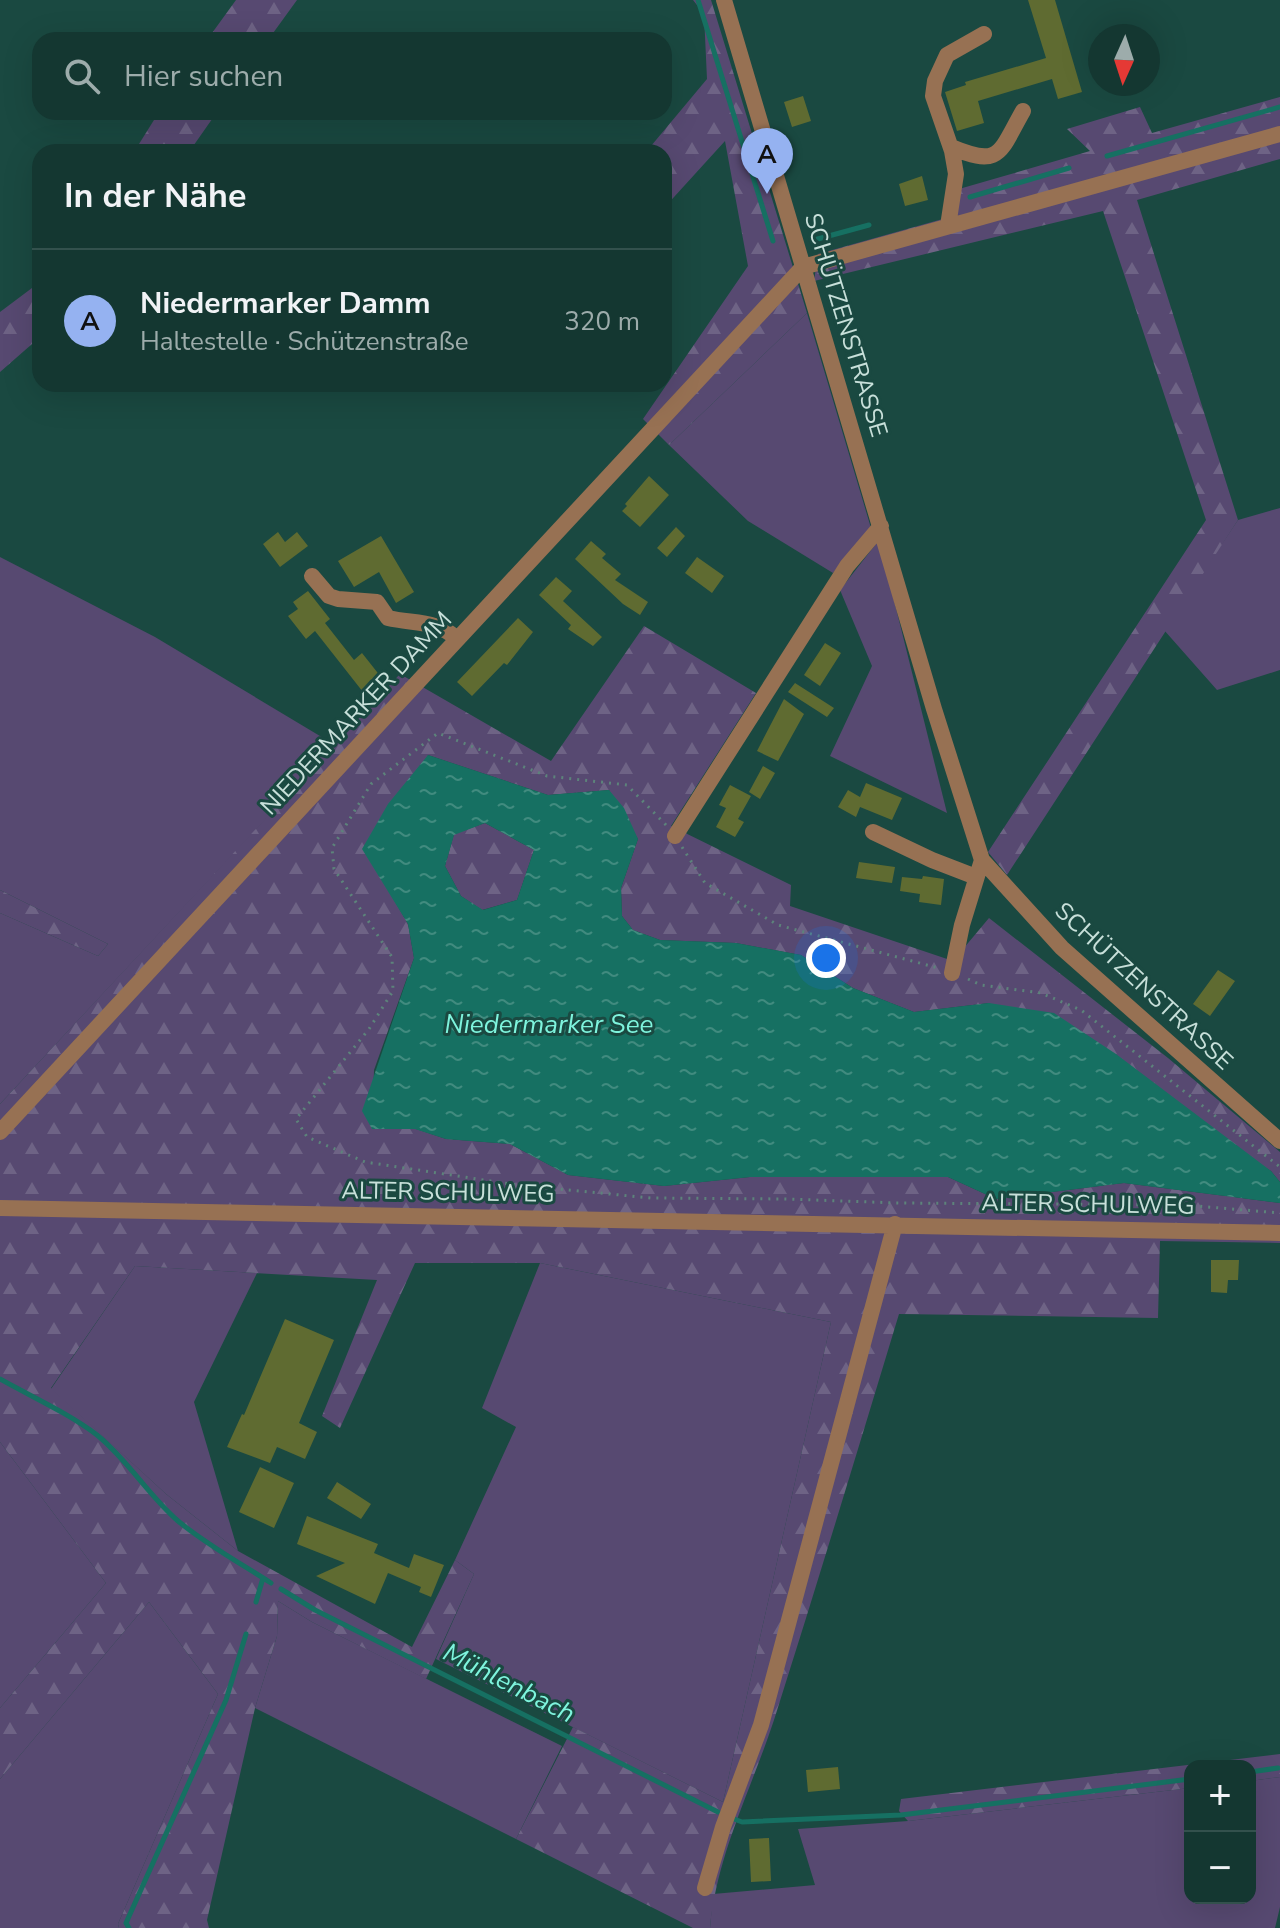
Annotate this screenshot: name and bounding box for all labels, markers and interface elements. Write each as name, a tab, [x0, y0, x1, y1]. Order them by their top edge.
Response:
north arrow	[1088, 24, 1160, 96]
search box	[32, 32, 672, 120]
icon: search	[60, 54, 104, 98]
text: Hier suchen	[124, 56, 283, 97]
pin: A	[741, 128, 793, 194]
text: In der Nähe	[64, 173, 246, 219]
street label: SCHÜTZENSTRASSE	[797, 209, 895, 441]
text: Niedermarker Damm	[140, 283, 431, 324]
text: A	[80, 304, 100, 339]
text: 320 m	[564, 304, 640, 339]
text: Haltestelle · Schützenstraße	[140, 324, 469, 359]
street label: NIEDERMARKER DAMM	[253, 604, 459, 822]
street label: SCHÜTZENSTRASSE	[1048, 895, 1240, 1077]
your location	[806, 938, 846, 978]
water label: Niedermarker See	[445, 1007, 654, 1042]
street label: ALTER SCHULWEG	[341, 1174, 555, 1210]
street label: ALTER SCHULWEG	[981, 1186, 1195, 1222]
water label: Mühlenbach	[437, 1635, 581, 1731]
map controls	[1184, 1760, 1256, 1904]
button: +	[1184, 1760, 1256, 1832]
button: −	[1184, 1832, 1256, 1904]

